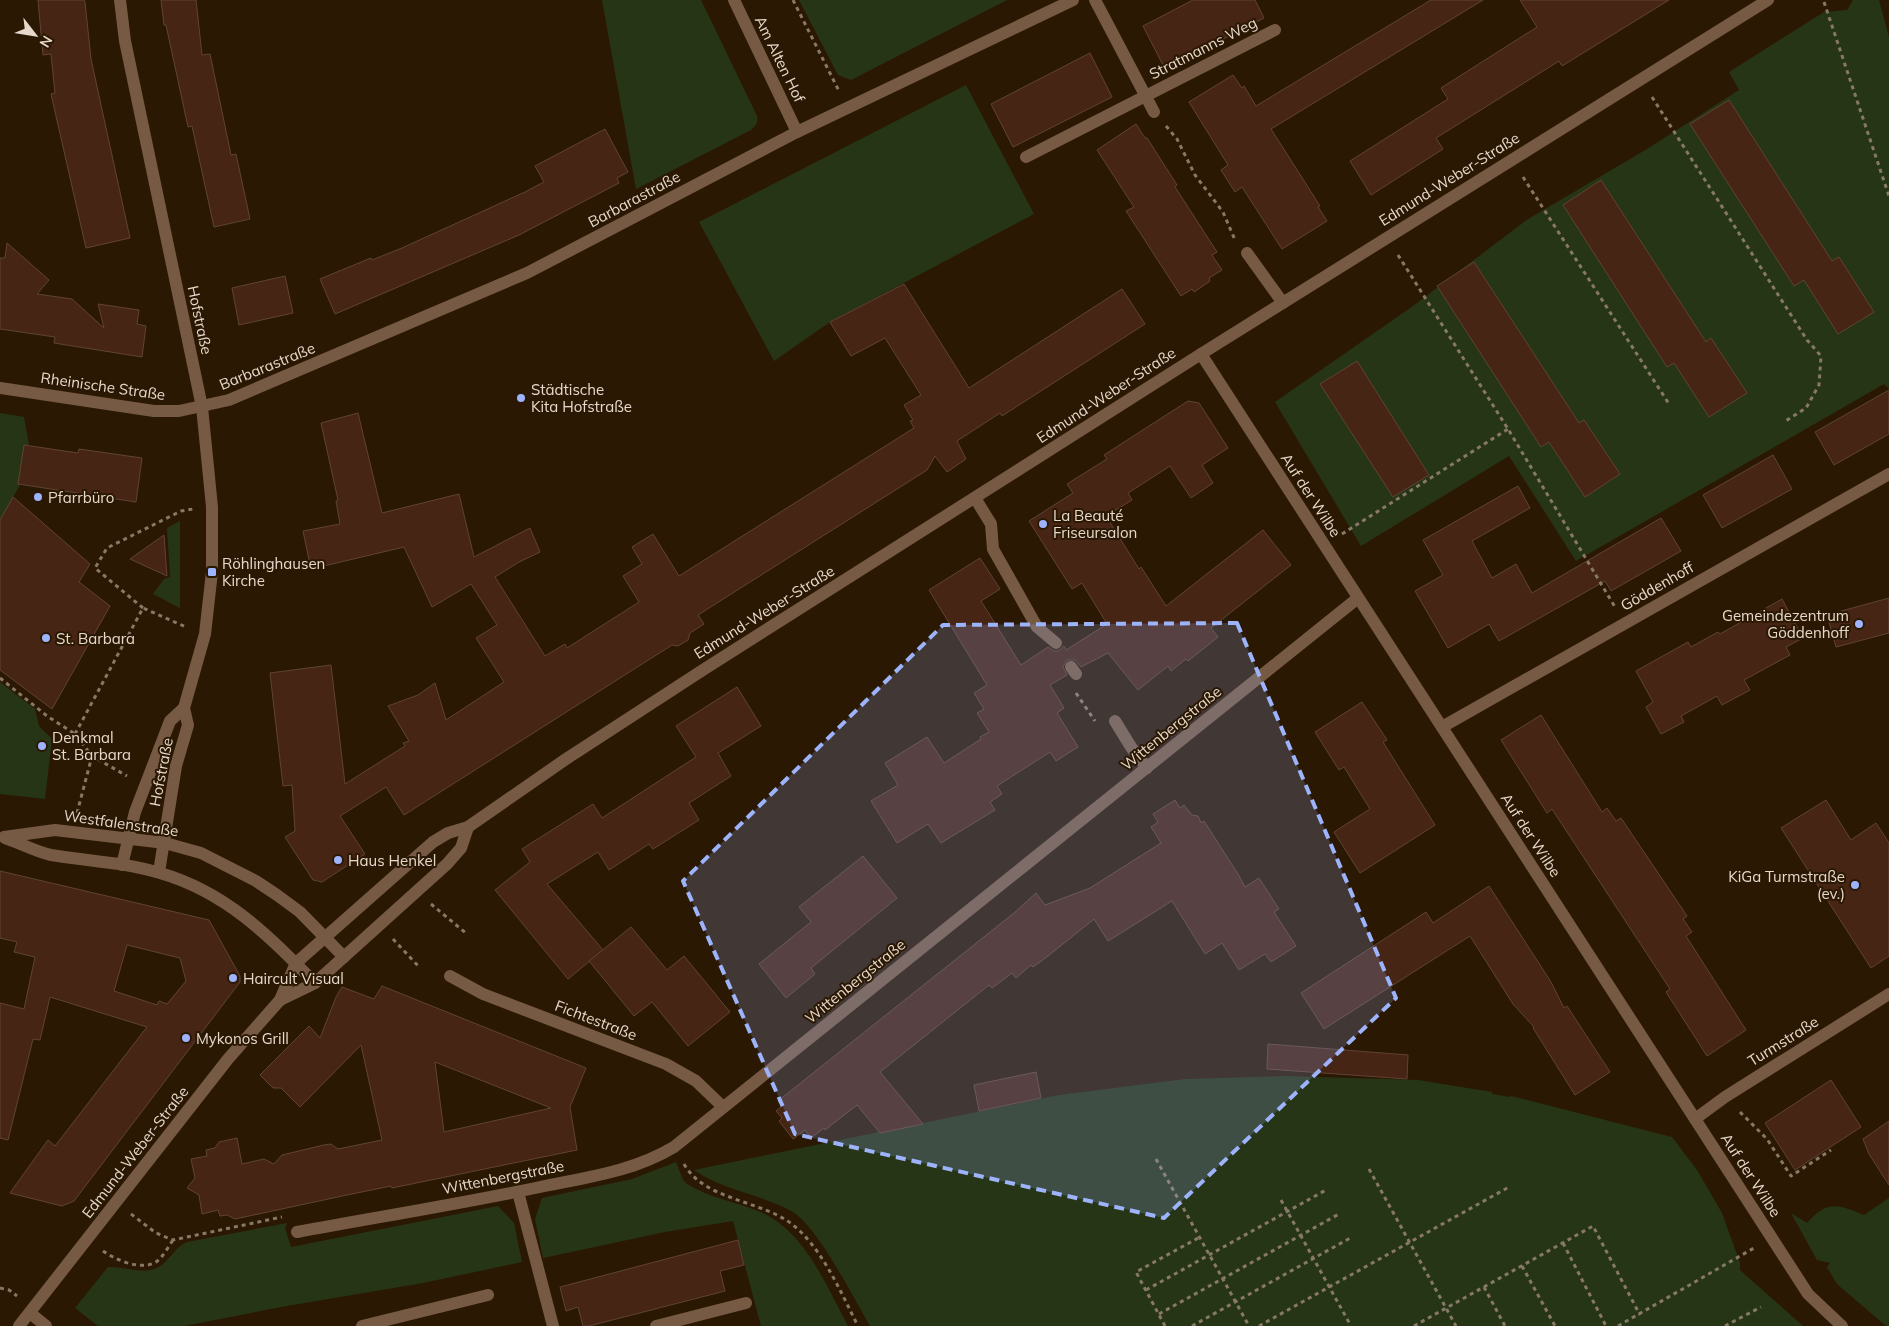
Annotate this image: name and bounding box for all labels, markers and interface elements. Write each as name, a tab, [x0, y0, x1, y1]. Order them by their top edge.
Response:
north arrow	[10, 10, 60, 60]
street label: Am Alten Hof	[751, 13, 810, 106]
street label: Stratmanns Weg	[1146, 13, 1260, 83]
text: N	[36, 33, 57, 51]
street label: Edmund-Weber-Straße	[1375, 128, 1523, 230]
street label: Barbarastraße	[585, 167, 683, 231]
street label: Hofstraße	[183, 284, 217, 356]
street label: Barbarastraße	[216, 338, 318, 394]
street label: Edmund-Weber-Straße	[1033, 343, 1179, 447]
street label: Rheinische Straße	[39, 368, 167, 404]
place label: Städtische Kita Hofstraße	[531, 380, 632, 416]
marker: Städtische Kita Hofstraße	[515, 392, 527, 404]
street label: Auf der Wilbe	[1277, 449, 1345, 541]
place label: Pfarrbüro	[48, 488, 114, 507]
marker: Pfarrbüro	[32, 491, 44, 503]
place label: La Beauté Friseursalon	[1053, 506, 1137, 542]
marker: La Beauté Friseursalon	[1037, 518, 1049, 530]
place label: Röhlinghausen Kirche	[222, 554, 325, 590]
street label: Göddenhoff	[1617, 557, 1698, 615]
street label: Edmund-Weber-Straße	[690, 561, 838, 663]
marker: Röhlinghausen Kirche	[206, 566, 218, 578]
place label: Gemeindezentrum Göddenhoff	[1722, 606, 1850, 642]
marker: Gemeindezentrum Göddenhoff	[1853, 618, 1865, 630]
place label: St. Barbara	[56, 629, 135, 648]
marker: St. Barbara	[40, 632, 52, 644]
street label: Wittenbergstraße	[1117, 682, 1225, 774]
place label: Denkmal St. Barbara	[52, 728, 131, 764]
street label: Hofstraße	[145, 736, 177, 808]
marker: Denkmal St. Barbara	[36, 740, 48, 752]
street label: Auf der Wilbe	[1497, 789, 1565, 881]
street label: Westfalenstraße	[62, 806, 180, 840]
place label: Haus Henkel	[348, 851, 436, 870]
marker: Haus Henkel	[332, 854, 344, 866]
place label: KiGa Turmstraße (ev.)	[1728, 867, 1845, 903]
marker: KiGa Turmstraße (ev.)	[1849, 879, 1861, 891]
street label: Wittenbergstraße	[801, 935, 909, 1027]
place label: Haircult Visual	[243, 969, 344, 988]
marker: Haircult Visual	[227, 972, 239, 984]
street label: Fichtestraße	[552, 996, 640, 1044]
street label: Turmstraße	[1744, 1012, 1822, 1070]
place label: Mykonos Grill	[196, 1029, 289, 1048]
marker: Mykonos Grill	[180, 1032, 192, 1044]
street label: Edmund-Weber-Straße	[78, 1082, 192, 1222]
street label: Auf der Wilbe	[1717, 1129, 1785, 1221]
street label: Wittenbergstraße	[441, 1156, 565, 1198]

